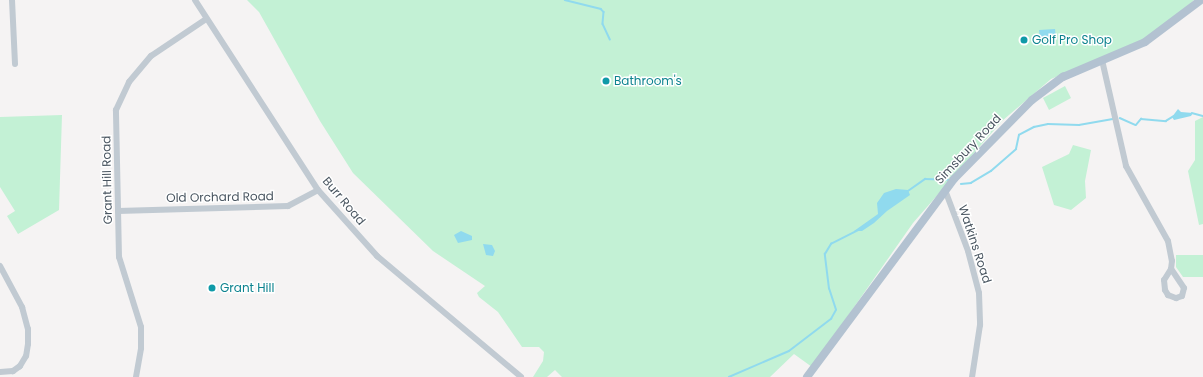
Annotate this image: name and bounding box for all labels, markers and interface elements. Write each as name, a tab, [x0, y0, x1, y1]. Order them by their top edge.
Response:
place label: Golf Pro Shop	[1032, 33, 1112, 47]
marker: Golf Pro Shop	[1019, 35, 1029, 45]
place label: Bathroom's	[614, 74, 682, 88]
marker: Bathroom's	[601, 76, 611, 86]
street label: Simsbury Road	[932, 111, 1004, 187]
street label: Grant Hill Road	[99, 136, 115, 224]
street label: Burr Road	[320, 174, 368, 228]
street label: Old Orchard Road	[166, 189, 274, 205]
street label: Watkins Road	[956, 203, 994, 285]
place label: Grant Hill	[220, 281, 274, 295]
marker: Grant Hill	[207, 283, 217, 293]

